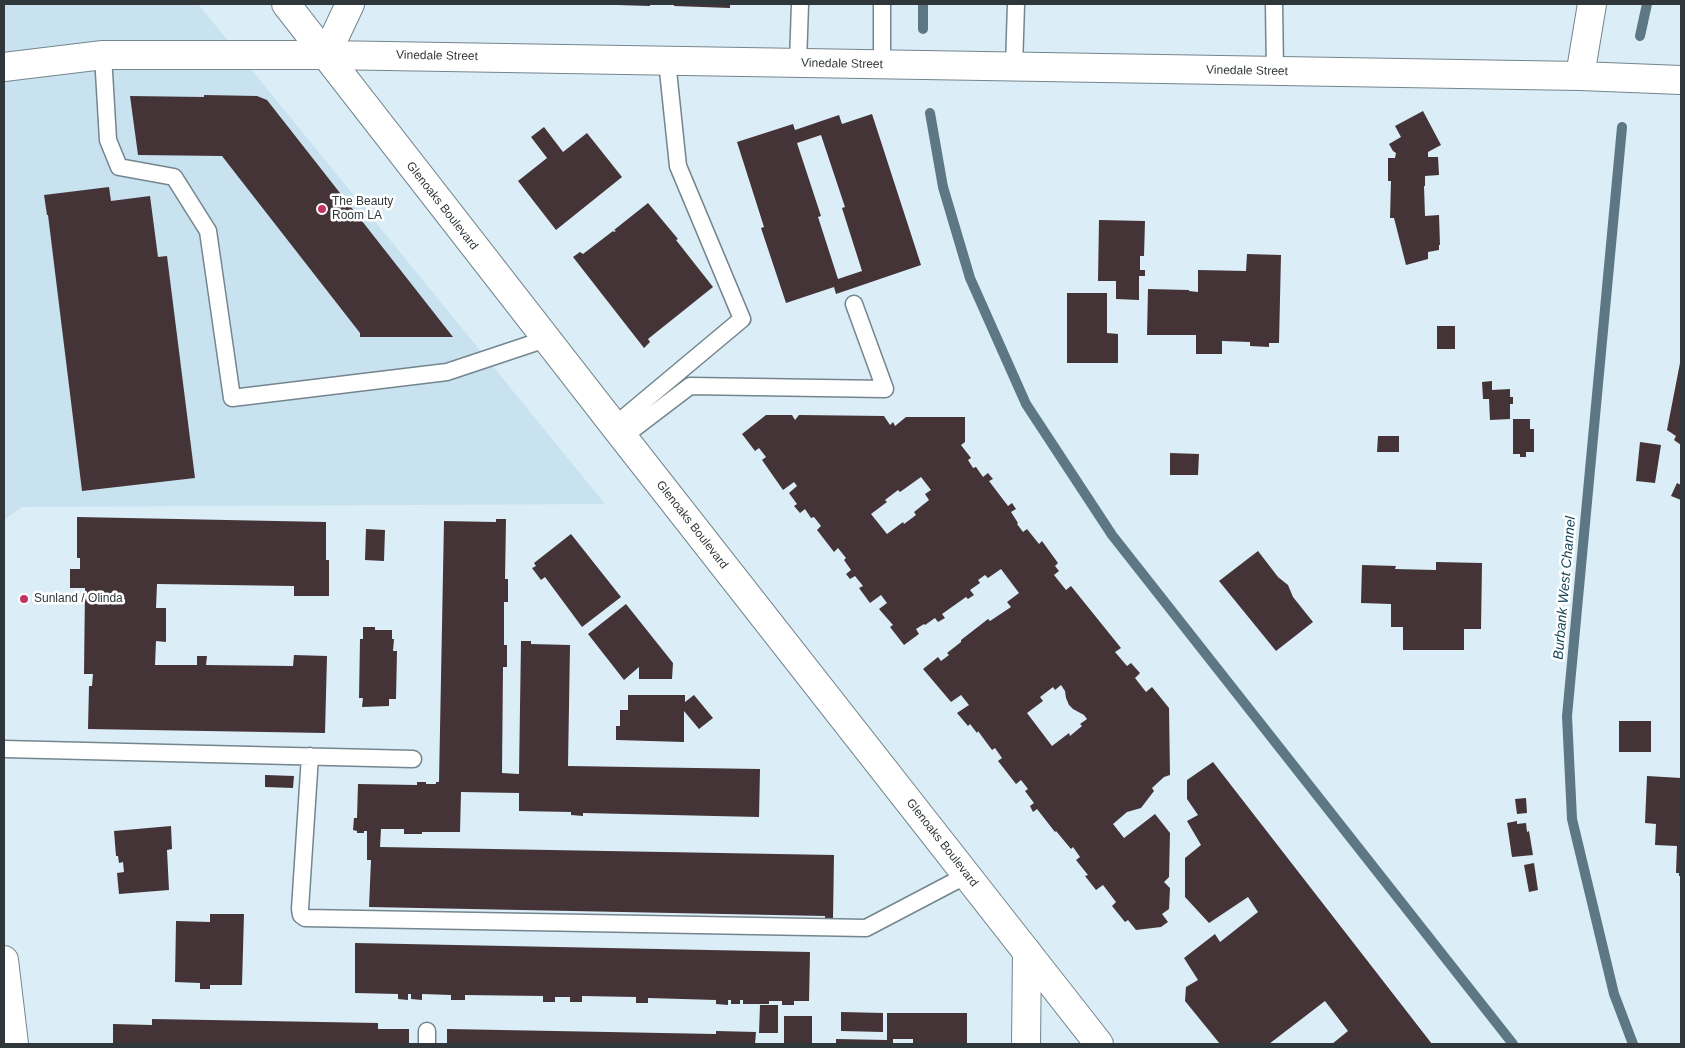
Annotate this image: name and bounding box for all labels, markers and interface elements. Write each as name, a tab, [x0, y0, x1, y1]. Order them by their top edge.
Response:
street label: Vinedale Street	[396, 48, 478, 64]
street label: Vinedale Street	[801, 56, 883, 72]
street label: Vinedale Street	[1206, 63, 1288, 79]
street label: Glenoaks Boulevard	[403, 159, 481, 253]
place label: The Beauty Room LA	[332, 195, 393, 223]
marker: The Beauty Room LA	[316, 203, 328, 215]
street label: Glenoaks Boulevard	[653, 478, 731, 572]
water label: Burbank West Channel	[1550, 516, 1580, 660]
place label: Sunland / Olinda	[34, 592, 123, 606]
marker: Sunland / Olinda	[18, 593, 30, 605]
street label: Glenoaks Boulevard	[903, 796, 981, 890]

